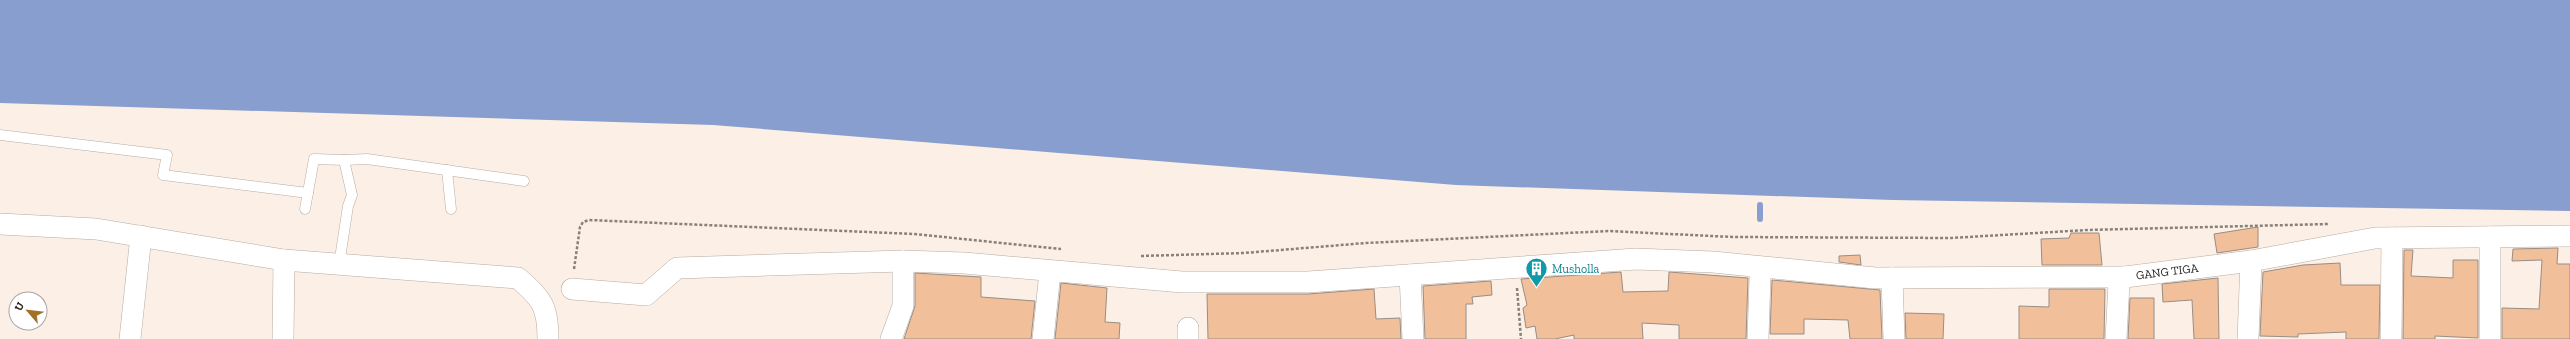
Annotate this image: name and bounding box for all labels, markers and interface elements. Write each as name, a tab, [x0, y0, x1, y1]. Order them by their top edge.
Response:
building icon: Musholla	[1524, 256, 1550, 289]
street label: GANG TIGA	[2135, 261, 2199, 283]
place label: Musholla	[1552, 262, 1600, 276]
north arrow	[8, 291, 48, 331]
text: U	[12, 300, 27, 313]

